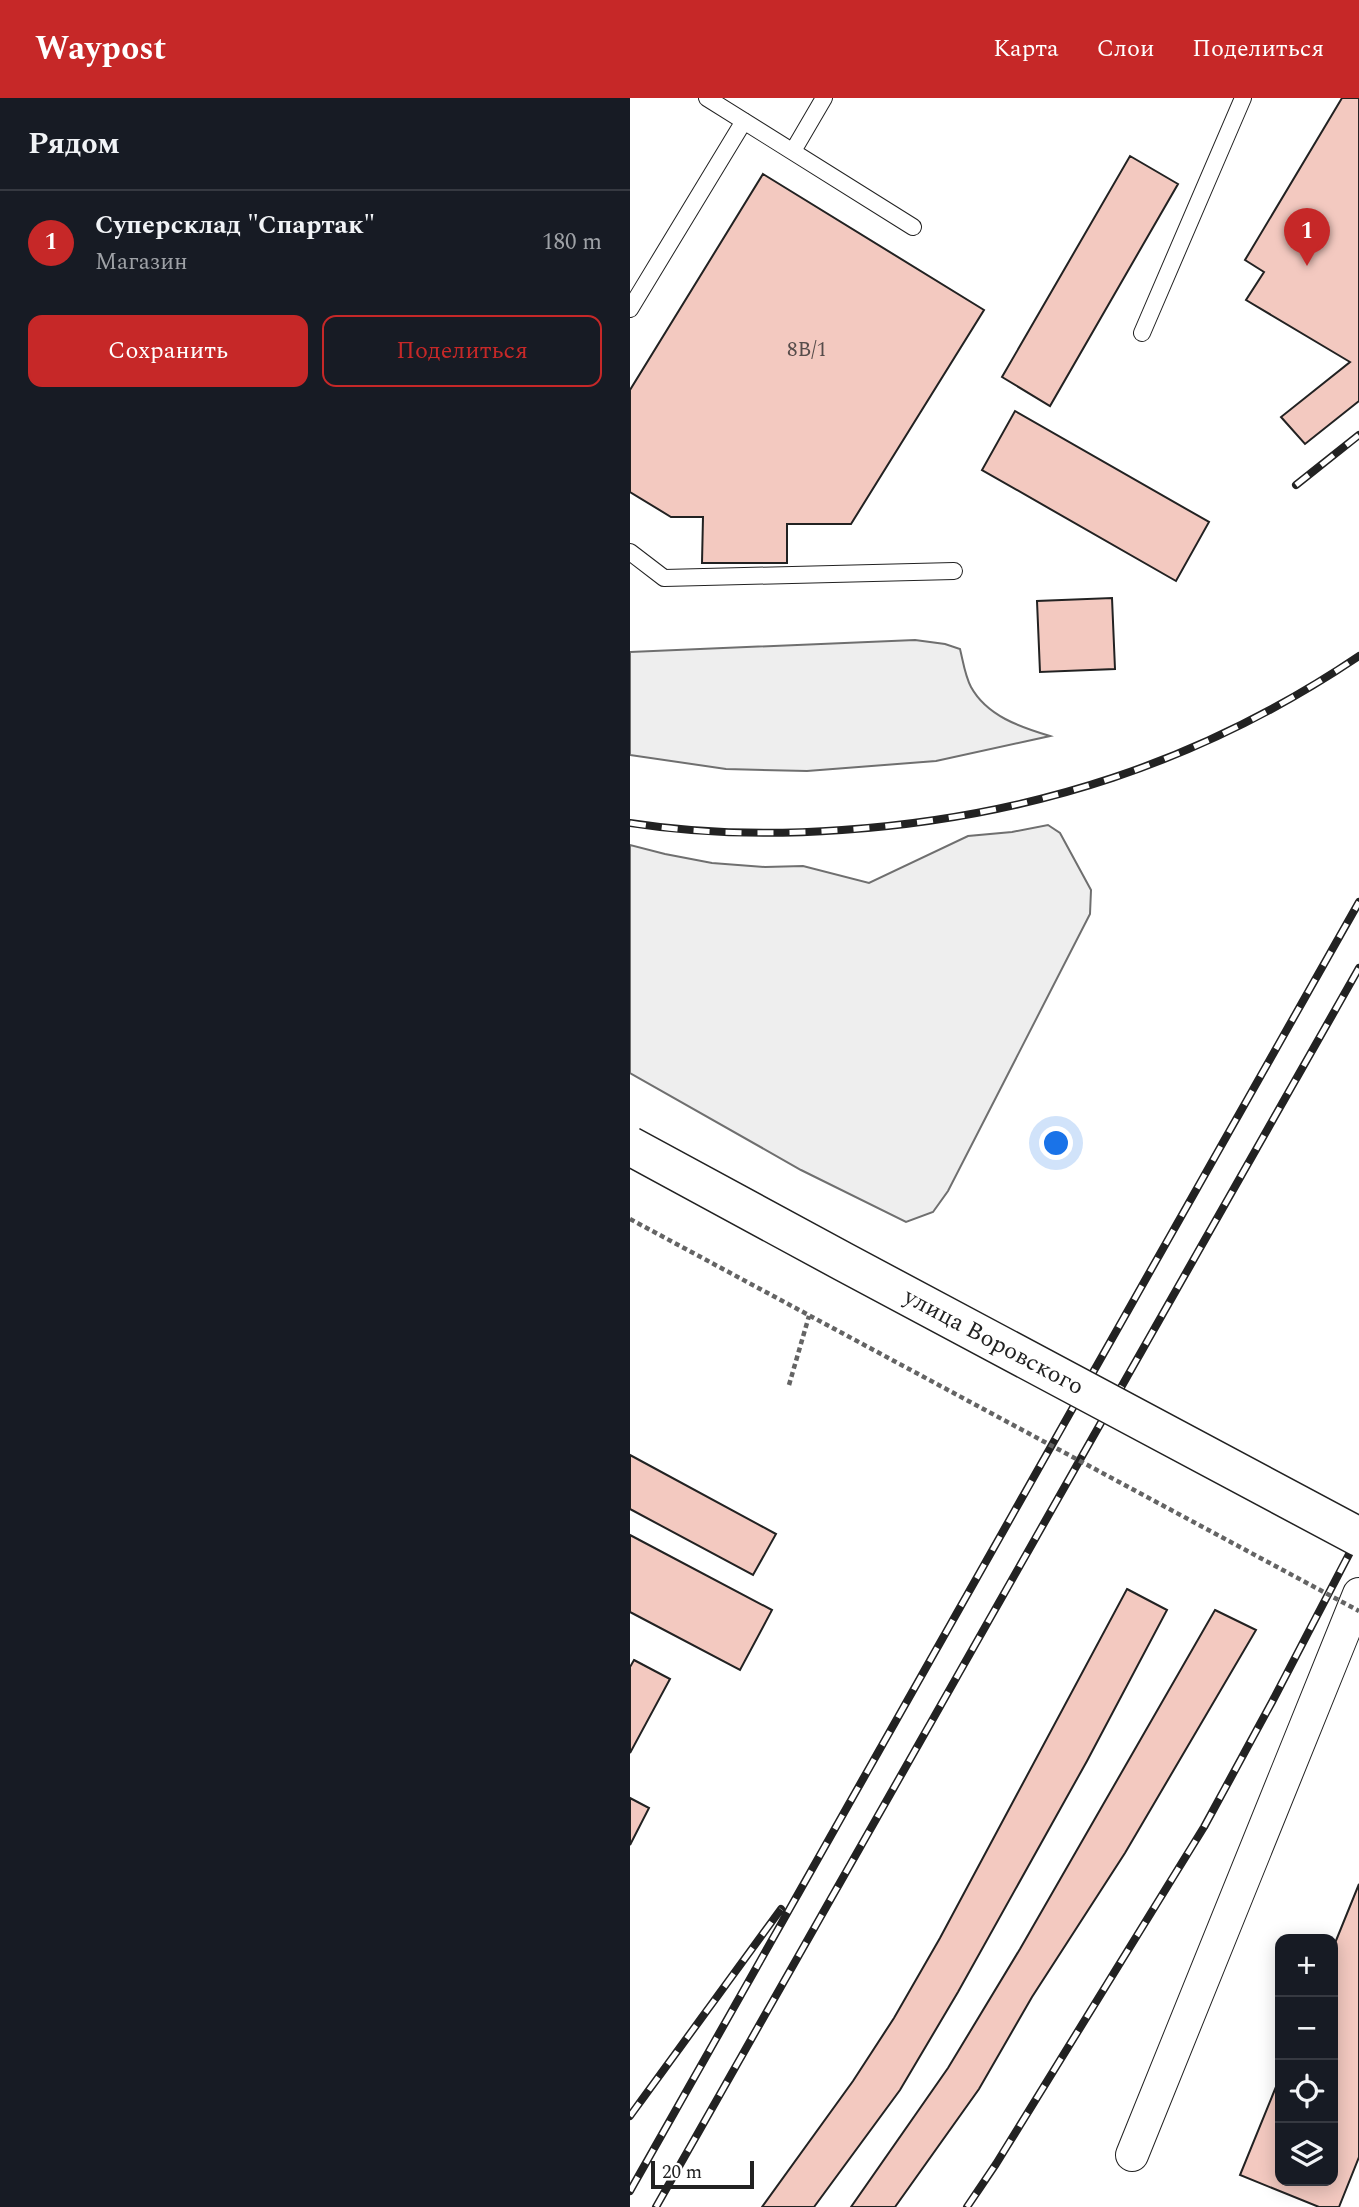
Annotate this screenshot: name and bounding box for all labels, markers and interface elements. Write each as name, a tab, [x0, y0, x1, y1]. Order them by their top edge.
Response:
text: Waypost	[35, 24, 166, 74]
text: Карта	[993, 31, 1059, 67]
text: Слои	[1097, 31, 1154, 67]
text: Поделиться	[1192, 31, 1324, 67]
text: Рядом	[28, 121, 120, 167]
text: Суперсклад "Спартак"	[95, 205, 375, 245]
pin: 1	[1284, 208, 1330, 266]
text: 1	[45, 225, 57, 260]
text: 180 m	[542, 225, 602, 260]
text: Магазин	[95, 245, 188, 280]
button: Сохранить	[28, 315, 308, 387]
button: Поделиться	[322, 315, 602, 387]
house number: 8В/1	[787, 334, 827, 366]
your location	[1039, 1126, 1073, 1160]
street label: улица Воровского	[896, 1278, 1090, 1405]
map controls	[1275, 1934, 1338, 2186]
button: +	[1275, 1934, 1338, 1997]
button: −	[1275, 1997, 1338, 2060]
button: locate	[1275, 2060, 1338, 2123]
button: layers	[1275, 2123, 1338, 2186]
scale bar	[651, 2158, 754, 2190]
text: 20 m	[662, 2158, 702, 2187]

